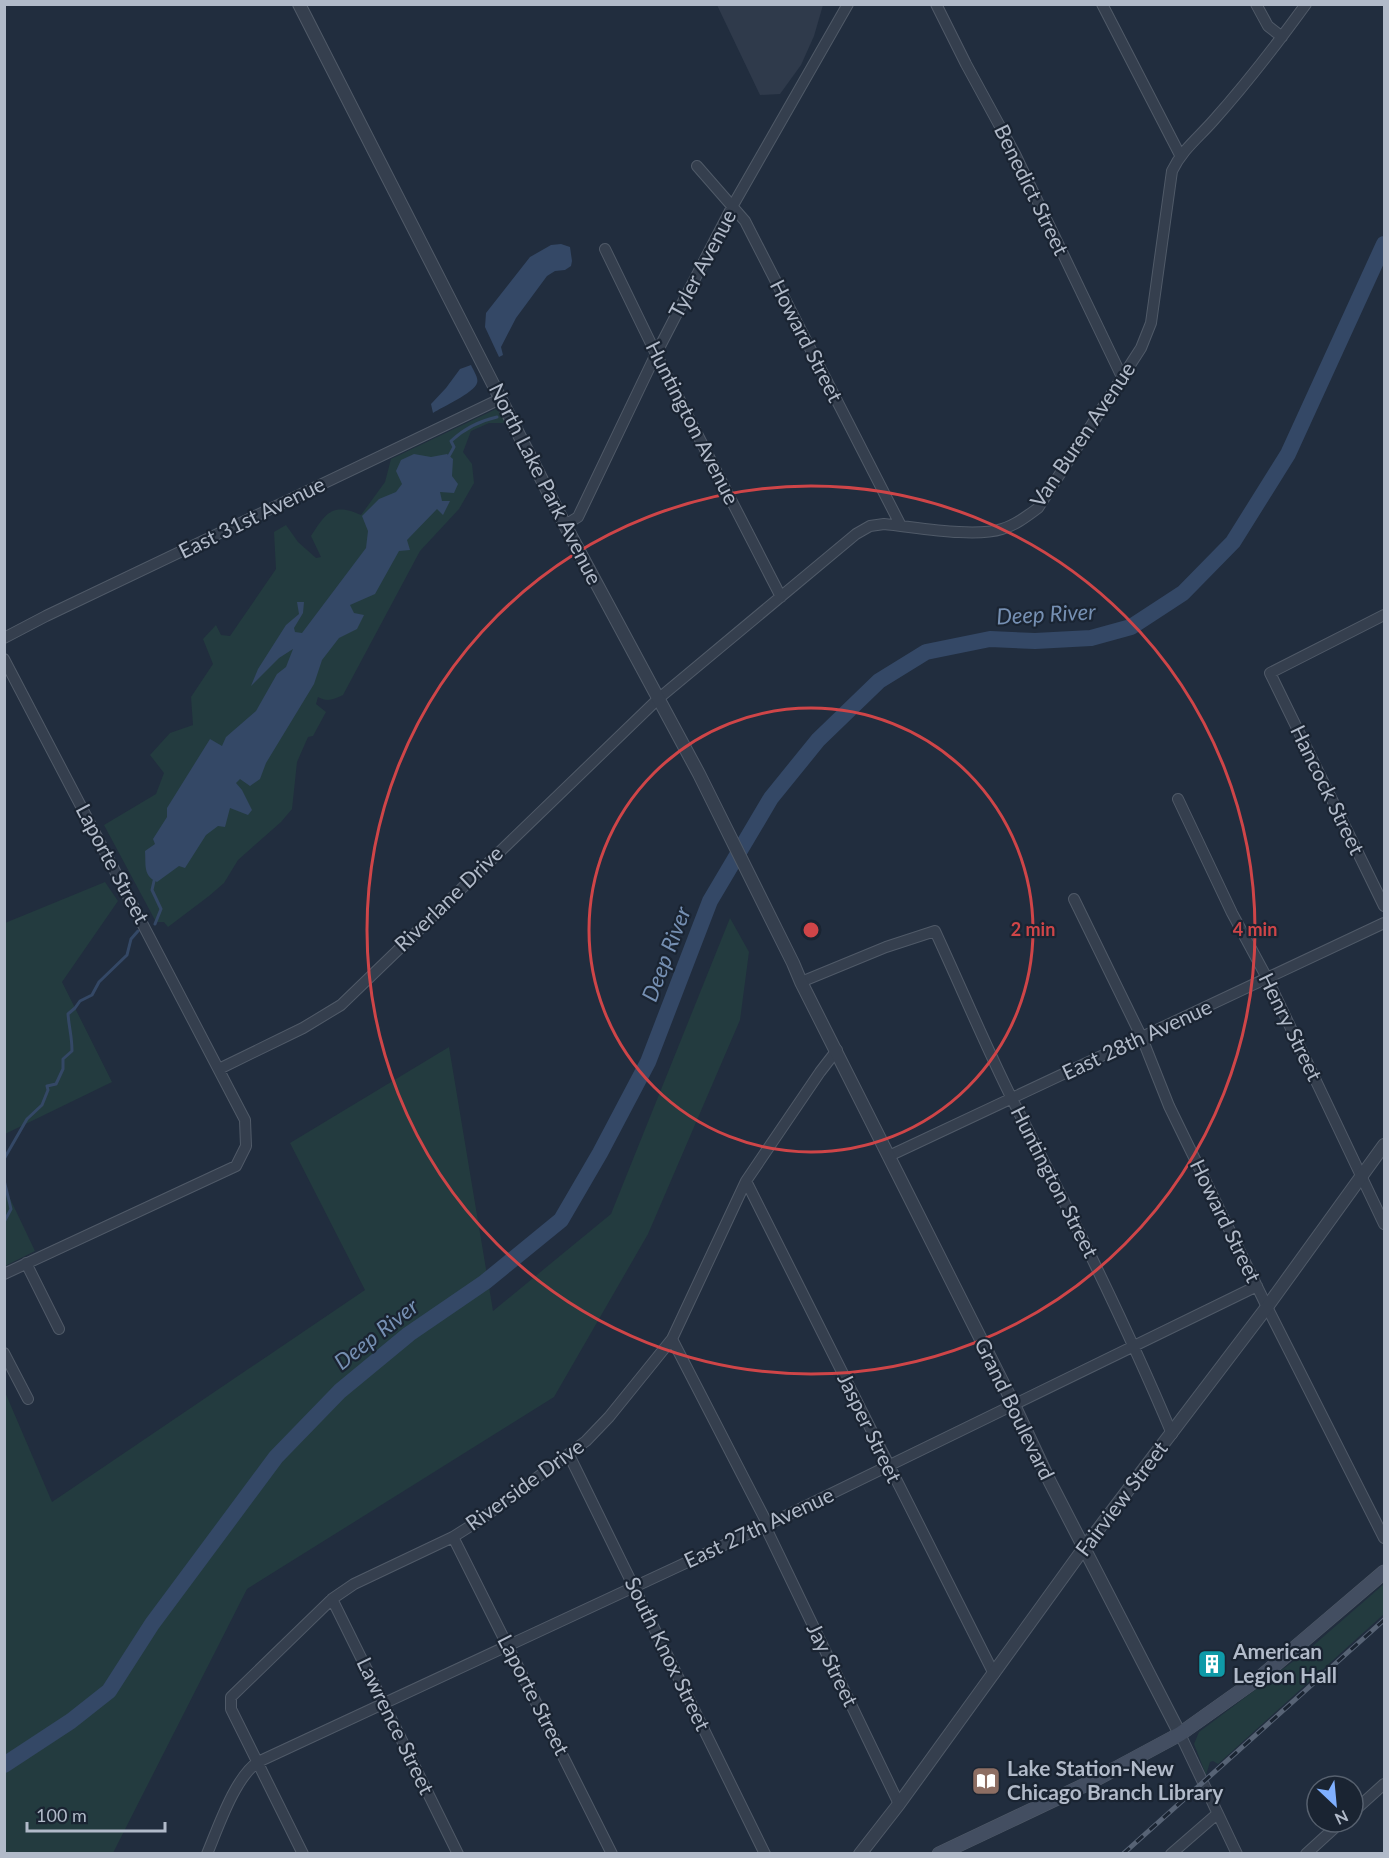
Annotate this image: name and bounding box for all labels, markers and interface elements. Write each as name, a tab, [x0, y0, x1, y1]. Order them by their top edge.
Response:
street label: Benedict Street	[990, 120, 1075, 259]
street label: Tyler Avenue	[663, 205, 741, 322]
street label: Howard Street	[766, 275, 849, 406]
street label: Huntington Avenue	[641, 336, 745, 508]
street label: Van Buren Avenue	[1024, 357, 1140, 511]
street label: North Lake Park Avenue	[485, 378, 608, 588]
street label: East 31st Avenue	[174, 470, 329, 563]
water label: Deep River	[996, 597, 1097, 630]
street label: Hancock Street	[1286, 721, 1371, 859]
street label: Laporte Street	[71, 799, 156, 928]
street label: Riverlane Drive	[389, 840, 507, 956]
water label: Deep River	[635, 902, 696, 1005]
text: 2 min	[1011, 918, 1055, 940]
text: 4 min	[1233, 918, 1277, 940]
centre of rings	[801, 920, 821, 940]
street label: Henry Street	[1254, 968, 1328, 1085]
street label: East 28th Avenue	[1058, 993, 1215, 1084]
street label: Huntington Street	[1006, 1101, 1104, 1262]
street label: Howard Street	[1186, 1155, 1267, 1286]
water label: Deep River	[328, 1292, 424, 1375]
street label: Grand Boulevard	[970, 1333, 1061, 1483]
street label: Jasper Street	[833, 1369, 908, 1487]
street label: Riverside Drive	[460, 1433, 588, 1535]
street label: Fairview Street	[1070, 1435, 1172, 1560]
street label: East 27th Avenue	[680, 1481, 837, 1572]
street label: South Knox Street	[620, 1572, 717, 1735]
street label: Jay Street	[802, 1619, 864, 1711]
street label: Laporte Street	[493, 1630, 576, 1759]
place label: American Legion Hall	[1232, 1638, 1337, 1687]
building icon: American Legion Hall	[1196, 1648, 1228, 1680]
street label: Lawrence Street	[352, 1653, 441, 1798]
place label: Lake Station-New Chicago Branch Library	[1007, 1755, 1224, 1804]
library icon: Lake Station-New Chicago Branch Library	[970, 1765, 1002, 1797]
north arrow	[1305, 1774, 1365, 1834]
scale bar	[27, 1795, 165, 1833]
text: 100 m	[36, 1804, 87, 1826]
text: N	[1332, 1807, 1351, 1829]

